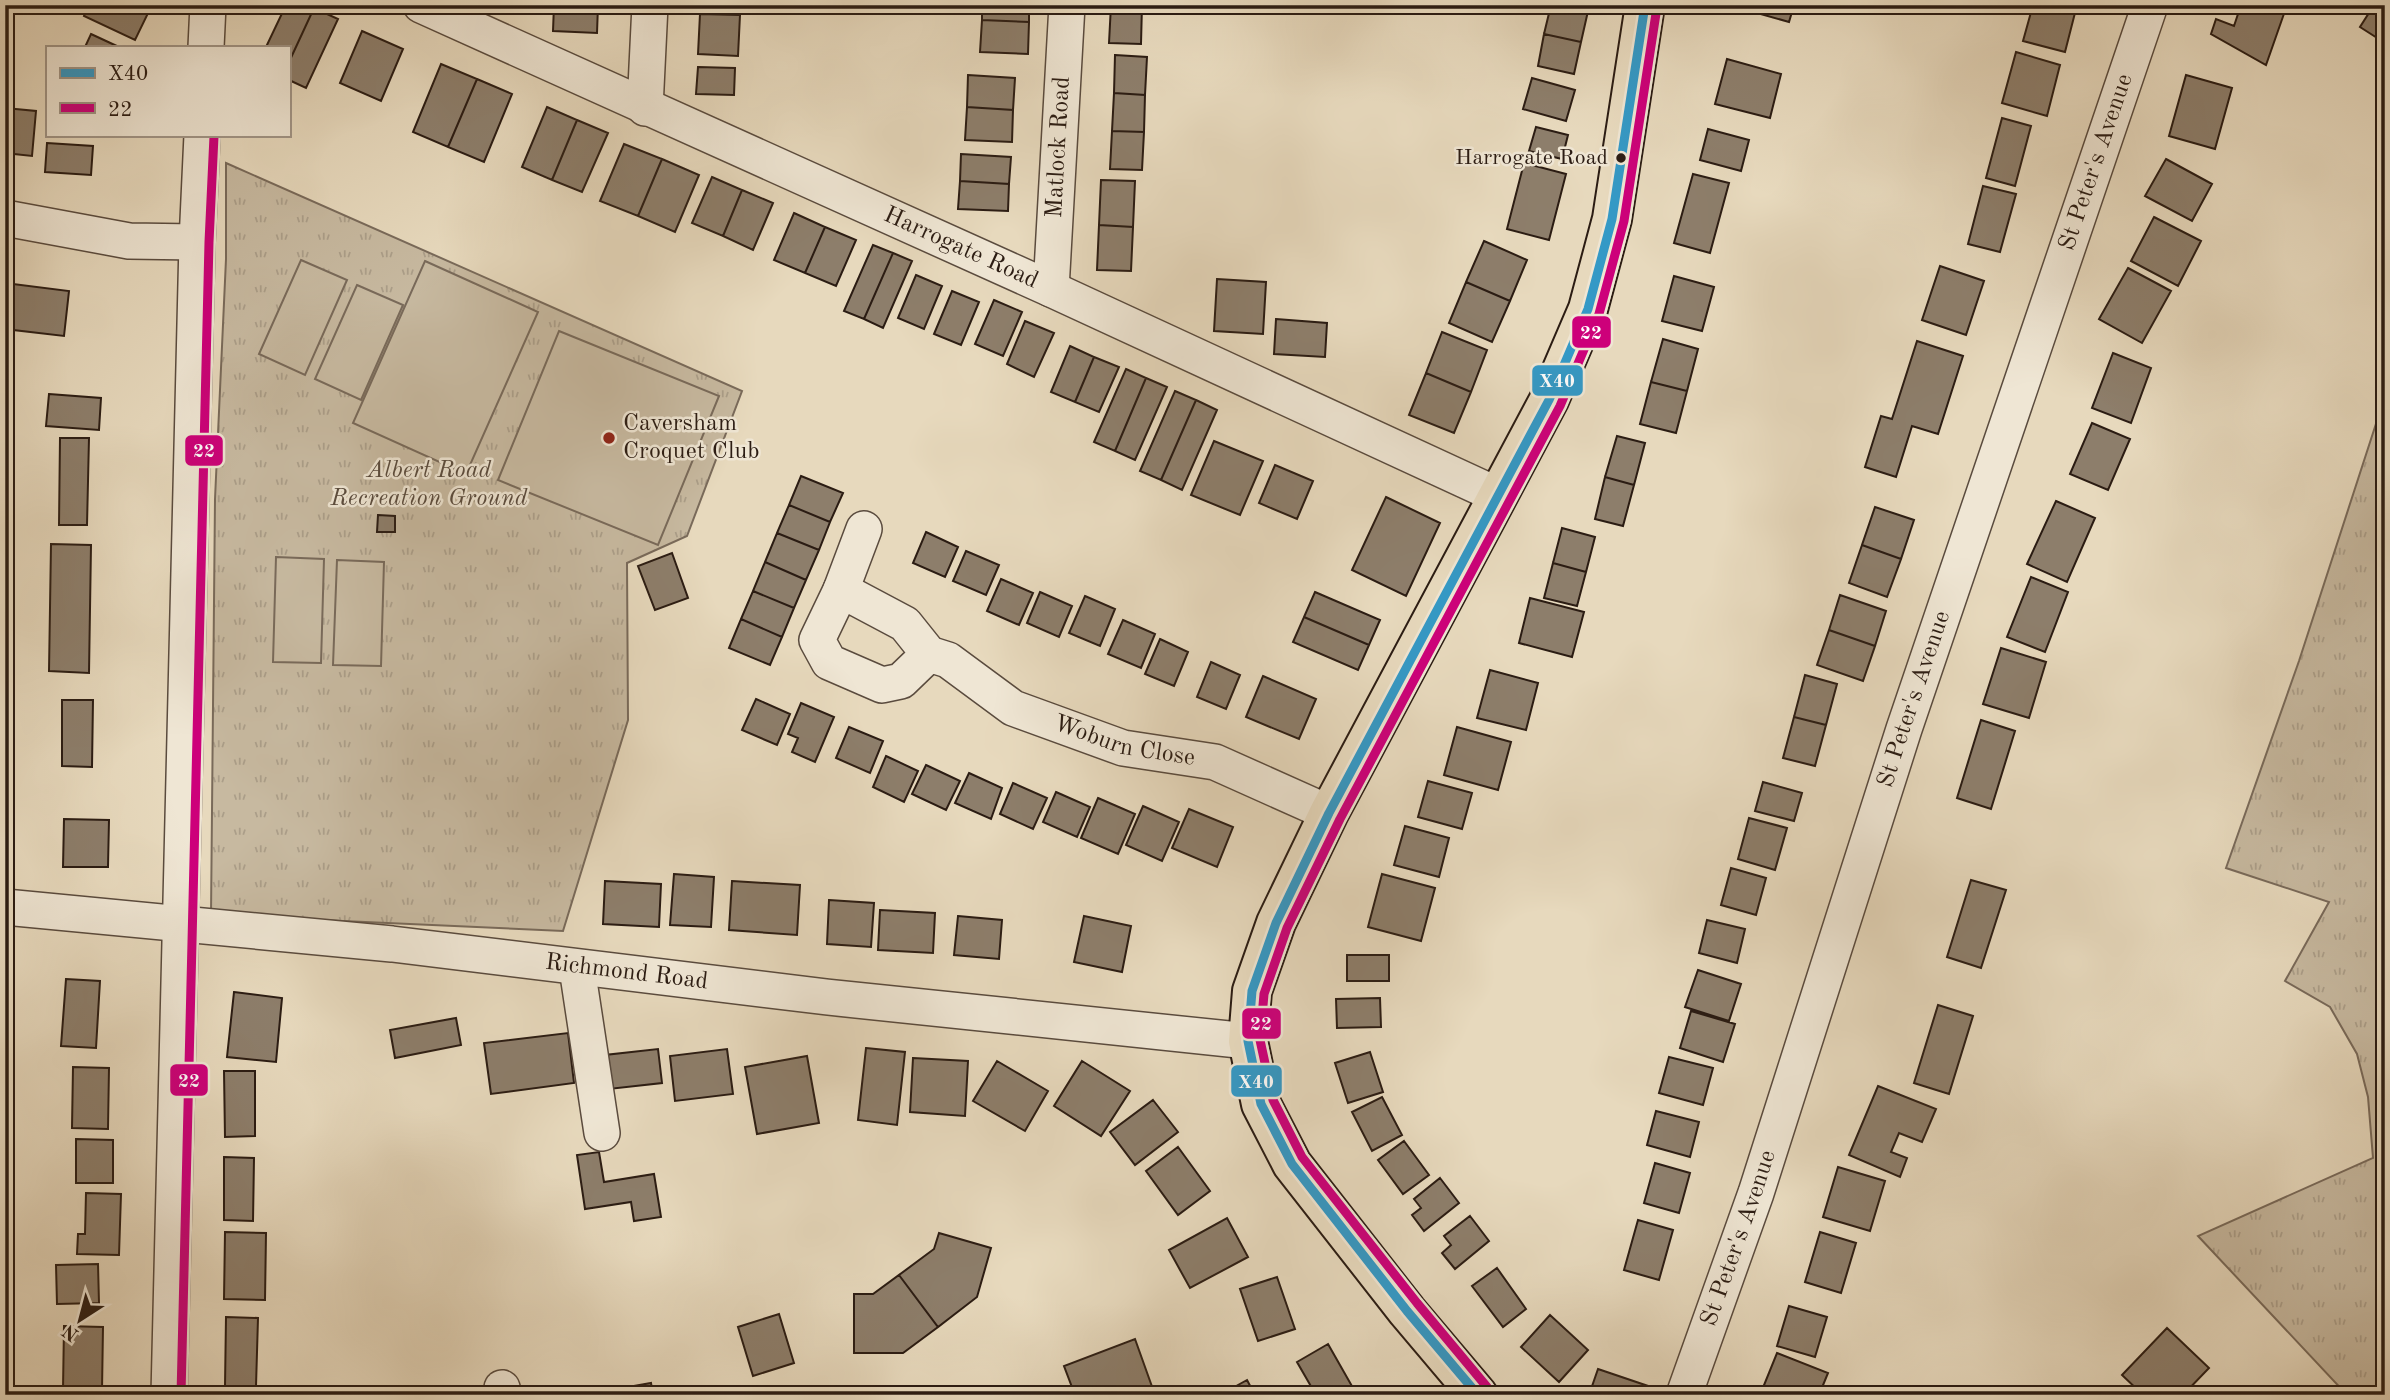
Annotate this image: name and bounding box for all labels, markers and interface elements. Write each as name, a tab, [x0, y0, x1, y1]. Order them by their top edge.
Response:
legend	[46, 46, 290, 136]
text: X40	[108, 64, 148, 85]
street label: St Peter's Avenue	[2055, 71, 2138, 254]
street label: Matlock Road	[1043, 76, 1075, 219]
text: 22	[108, 100, 132, 121]
place label: Harrogate Road	[1455, 147, 1608, 169]
marker: Harrogate Road	[1614, 151, 1628, 165]
street label: Harrogate Road	[880, 203, 1042, 294]
line badge: 22	[1571, 315, 1612, 349]
text: 22	[1580, 325, 1602, 344]
line badge: X40	[1531, 364, 1584, 397]
text: X40	[1539, 373, 1575, 392]
place label: Caversham Croquet Club	[623, 412, 760, 464]
marker: Caversham Croquet Club	[601, 430, 617, 446]
line badge: 22	[184, 434, 224, 467]
text: 22	[193, 443, 215, 462]
park label: Albert Road Recreation Ground	[330, 459, 528, 511]
street label: St Peter's Avenue	[1874, 608, 1955, 791]
street label: Woburn Close	[1050, 712, 1197, 771]
street label: Richmond Road	[544, 951, 709, 994]
line badge: 22	[1241, 1007, 1282, 1040]
text: 22	[1250, 1016, 1272, 1035]
line badge: 22	[169, 1063, 209, 1097]
line badge: X40	[1230, 1064, 1283, 1098]
text: 22	[178, 1073, 200, 1092]
text: X40	[1238, 1074, 1274, 1093]
street label: St Peter's Avenue	[1697, 1148, 1781, 1330]
north arrow	[46, 1284, 116, 1354]
text: N	[60, 1319, 83, 1344]

